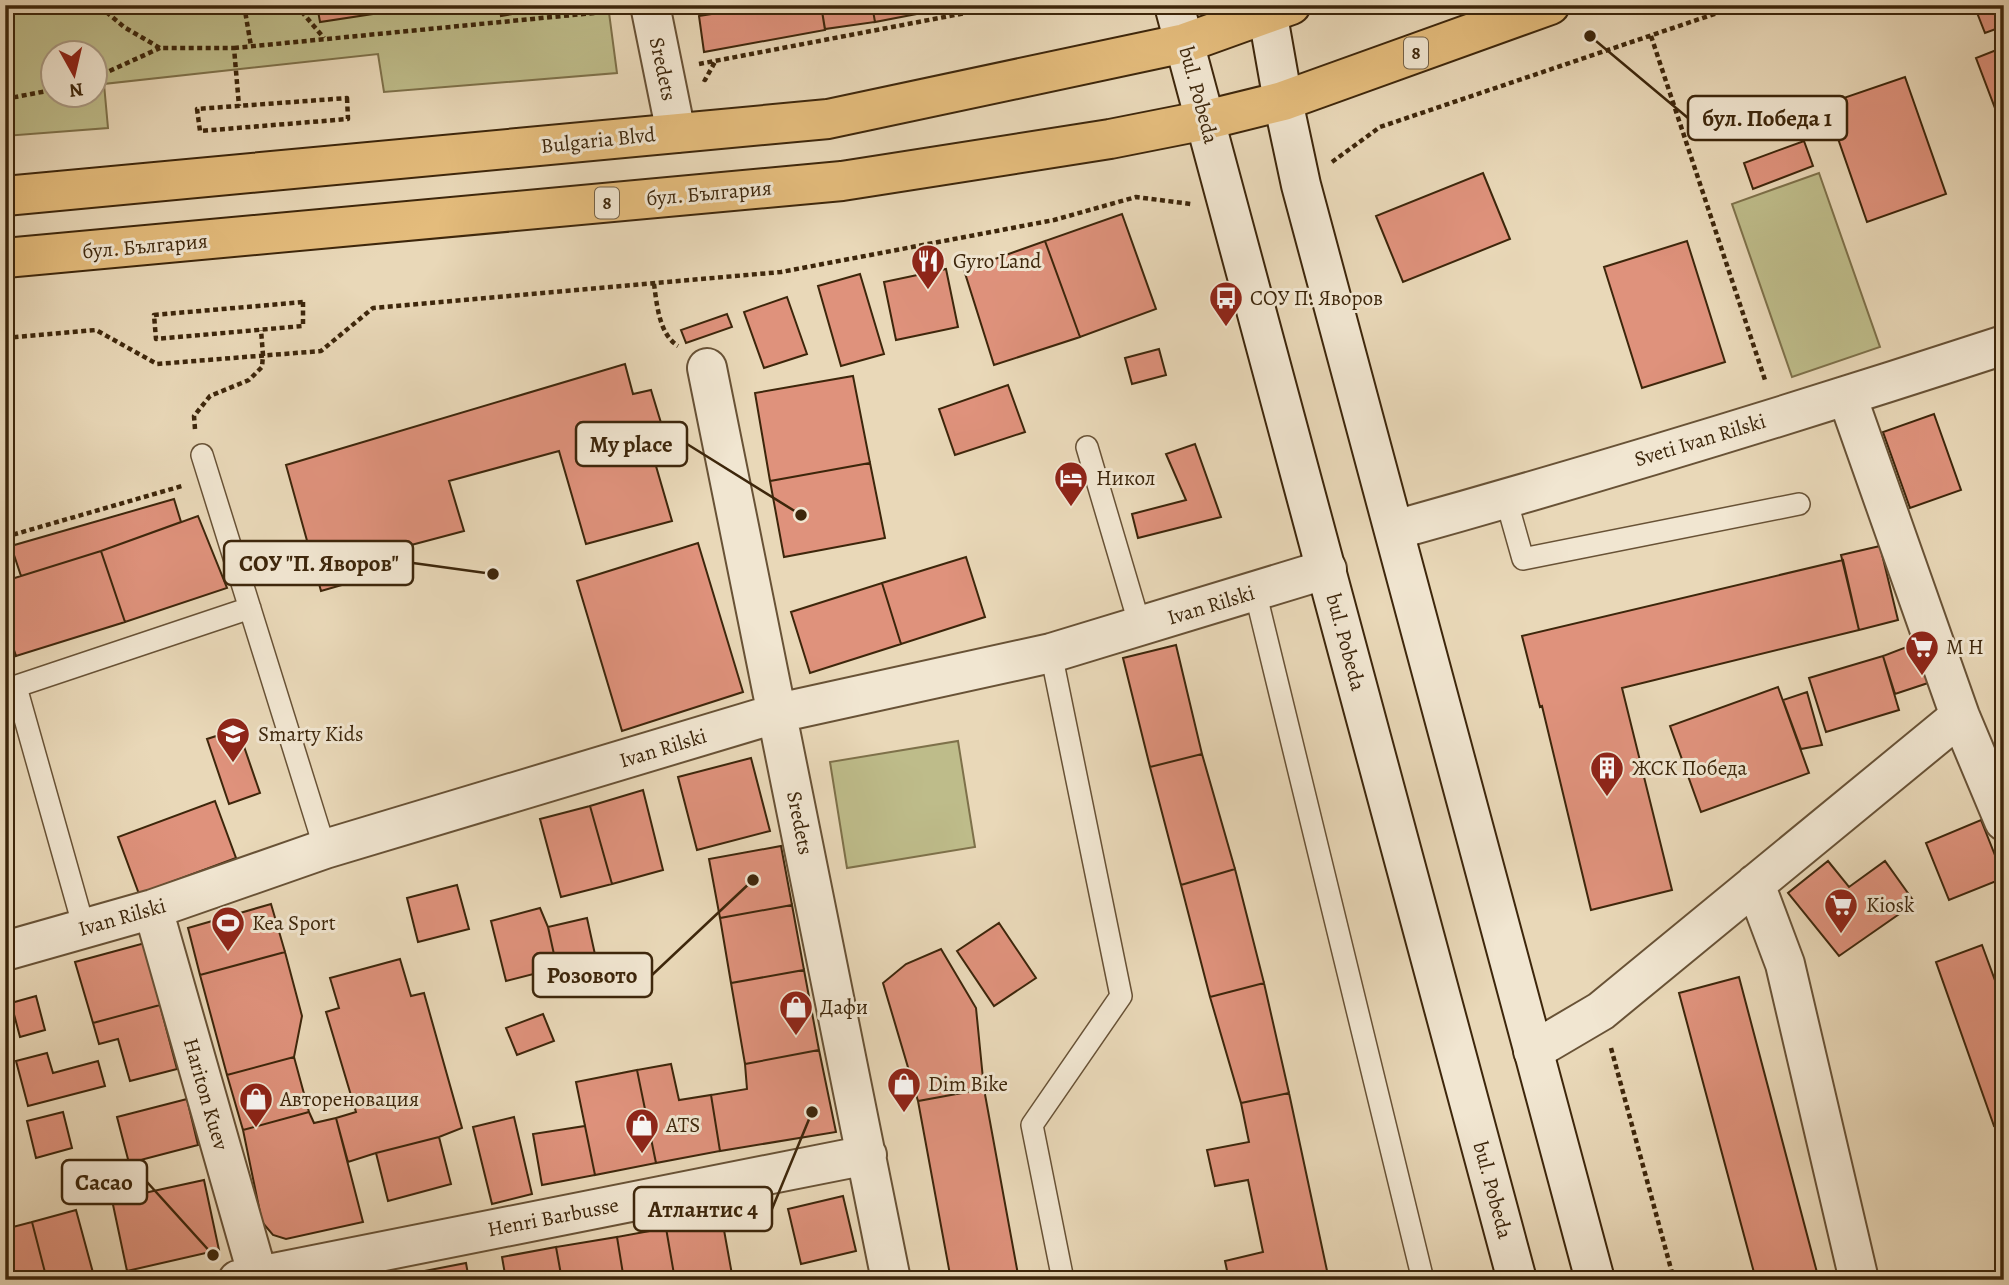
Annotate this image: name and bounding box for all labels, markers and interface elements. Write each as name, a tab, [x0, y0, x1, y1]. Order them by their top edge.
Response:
street label: Sredets	[643, 35, 683, 103]
north arrow	[38, 38, 108, 108]
road number: 8	[1404, 38, 1428, 68]
street label: bul. Pobeda	[1173, 43, 1225, 147]
text: N	[67, 76, 85, 104]
callout: бул. Победа 1	[1688, 96, 1847, 140]
text: бул. Победа 1	[1702, 103, 1832, 134]
street label: Bulgaria Blvd	[539, 120, 657, 160]
street label: бул. България	[645, 174, 773, 212]
road number: 8	[595, 188, 619, 218]
street label: бул. България	[81, 227, 209, 265]
restaurant icon: Gyro Land	[909, 242, 947, 291]
place label: Gyro Land	[953, 247, 1042, 275]
bus stop icon: СОУ П. Яворов	[1207, 279, 1245, 328]
place label: СОУ П. Яворов	[1250, 284, 1383, 312]
street label: Sveti Ivan Rilski	[1631, 407, 1769, 473]
callout: My place	[576, 422, 687, 466]
text: My place	[589, 429, 673, 460]
hotel icon: Никол	[1052, 459, 1090, 508]
place label: Никол	[1096, 464, 1155, 492]
callout: СОУ "П. Яворов"	[224, 541, 413, 585]
text: СОУ "П. Яворов"	[239, 548, 399, 579]
street label: Ivan Rilski	[1164, 578, 1258, 632]
street label: bul. Pobeda	[1320, 590, 1372, 694]
supermarket icon: М Н	[1903, 628, 1941, 677]
place label: М Н	[1946, 633, 1984, 661]
school or university icon: Smarty Kids	[214, 715, 252, 764]
place label: Smarty Kids	[258, 720, 364, 748]
street label: Ivan Rilski	[616, 721, 710, 775]
building icon: ЖСК Победа	[1588, 749, 1626, 798]
place label: ЖСК Победа	[1632, 754, 1748, 782]
street label: Sredets	[780, 789, 820, 857]
supermarket icon: Kiosk	[1822, 886, 1860, 935]
street label: Ivan Rilski	[75, 891, 169, 943]
place label: Kiosk	[1866, 891, 1915, 919]
sports icon: Kea Sport	[209, 904, 247, 953]
place label: Kea Sport	[252, 909, 336, 937]
callout: Розовото	[533, 953, 652, 997]
text: Розовото	[547, 960, 637, 991]
shop icon: Дафи	[777, 988, 815, 1037]
place label: Дафи	[820, 993, 868, 1021]
street label: Hariton Kuev	[177, 1035, 236, 1154]
shop icon: Dim Bike	[885, 1065, 923, 1114]
place label: Dim Bike	[928, 1070, 1008, 1098]
shop icon: Автореновация	[237, 1080, 275, 1129]
place label: Автореновация	[279, 1085, 419, 1113]
shop icon: ATS	[623, 1106, 661, 1155]
place label: ATS	[665, 1111, 700, 1139]
street label: bul. Pobeda	[1467, 1138, 1519, 1242]
callout: Cacao	[62, 1160, 147, 1204]
text: Cacao	[75, 1167, 133, 1198]
callout: Атлантис 4	[634, 1187, 772, 1231]
street label: Henri Barbusse	[485, 1191, 621, 1243]
text: Атлантис 4	[647, 1194, 758, 1225]

